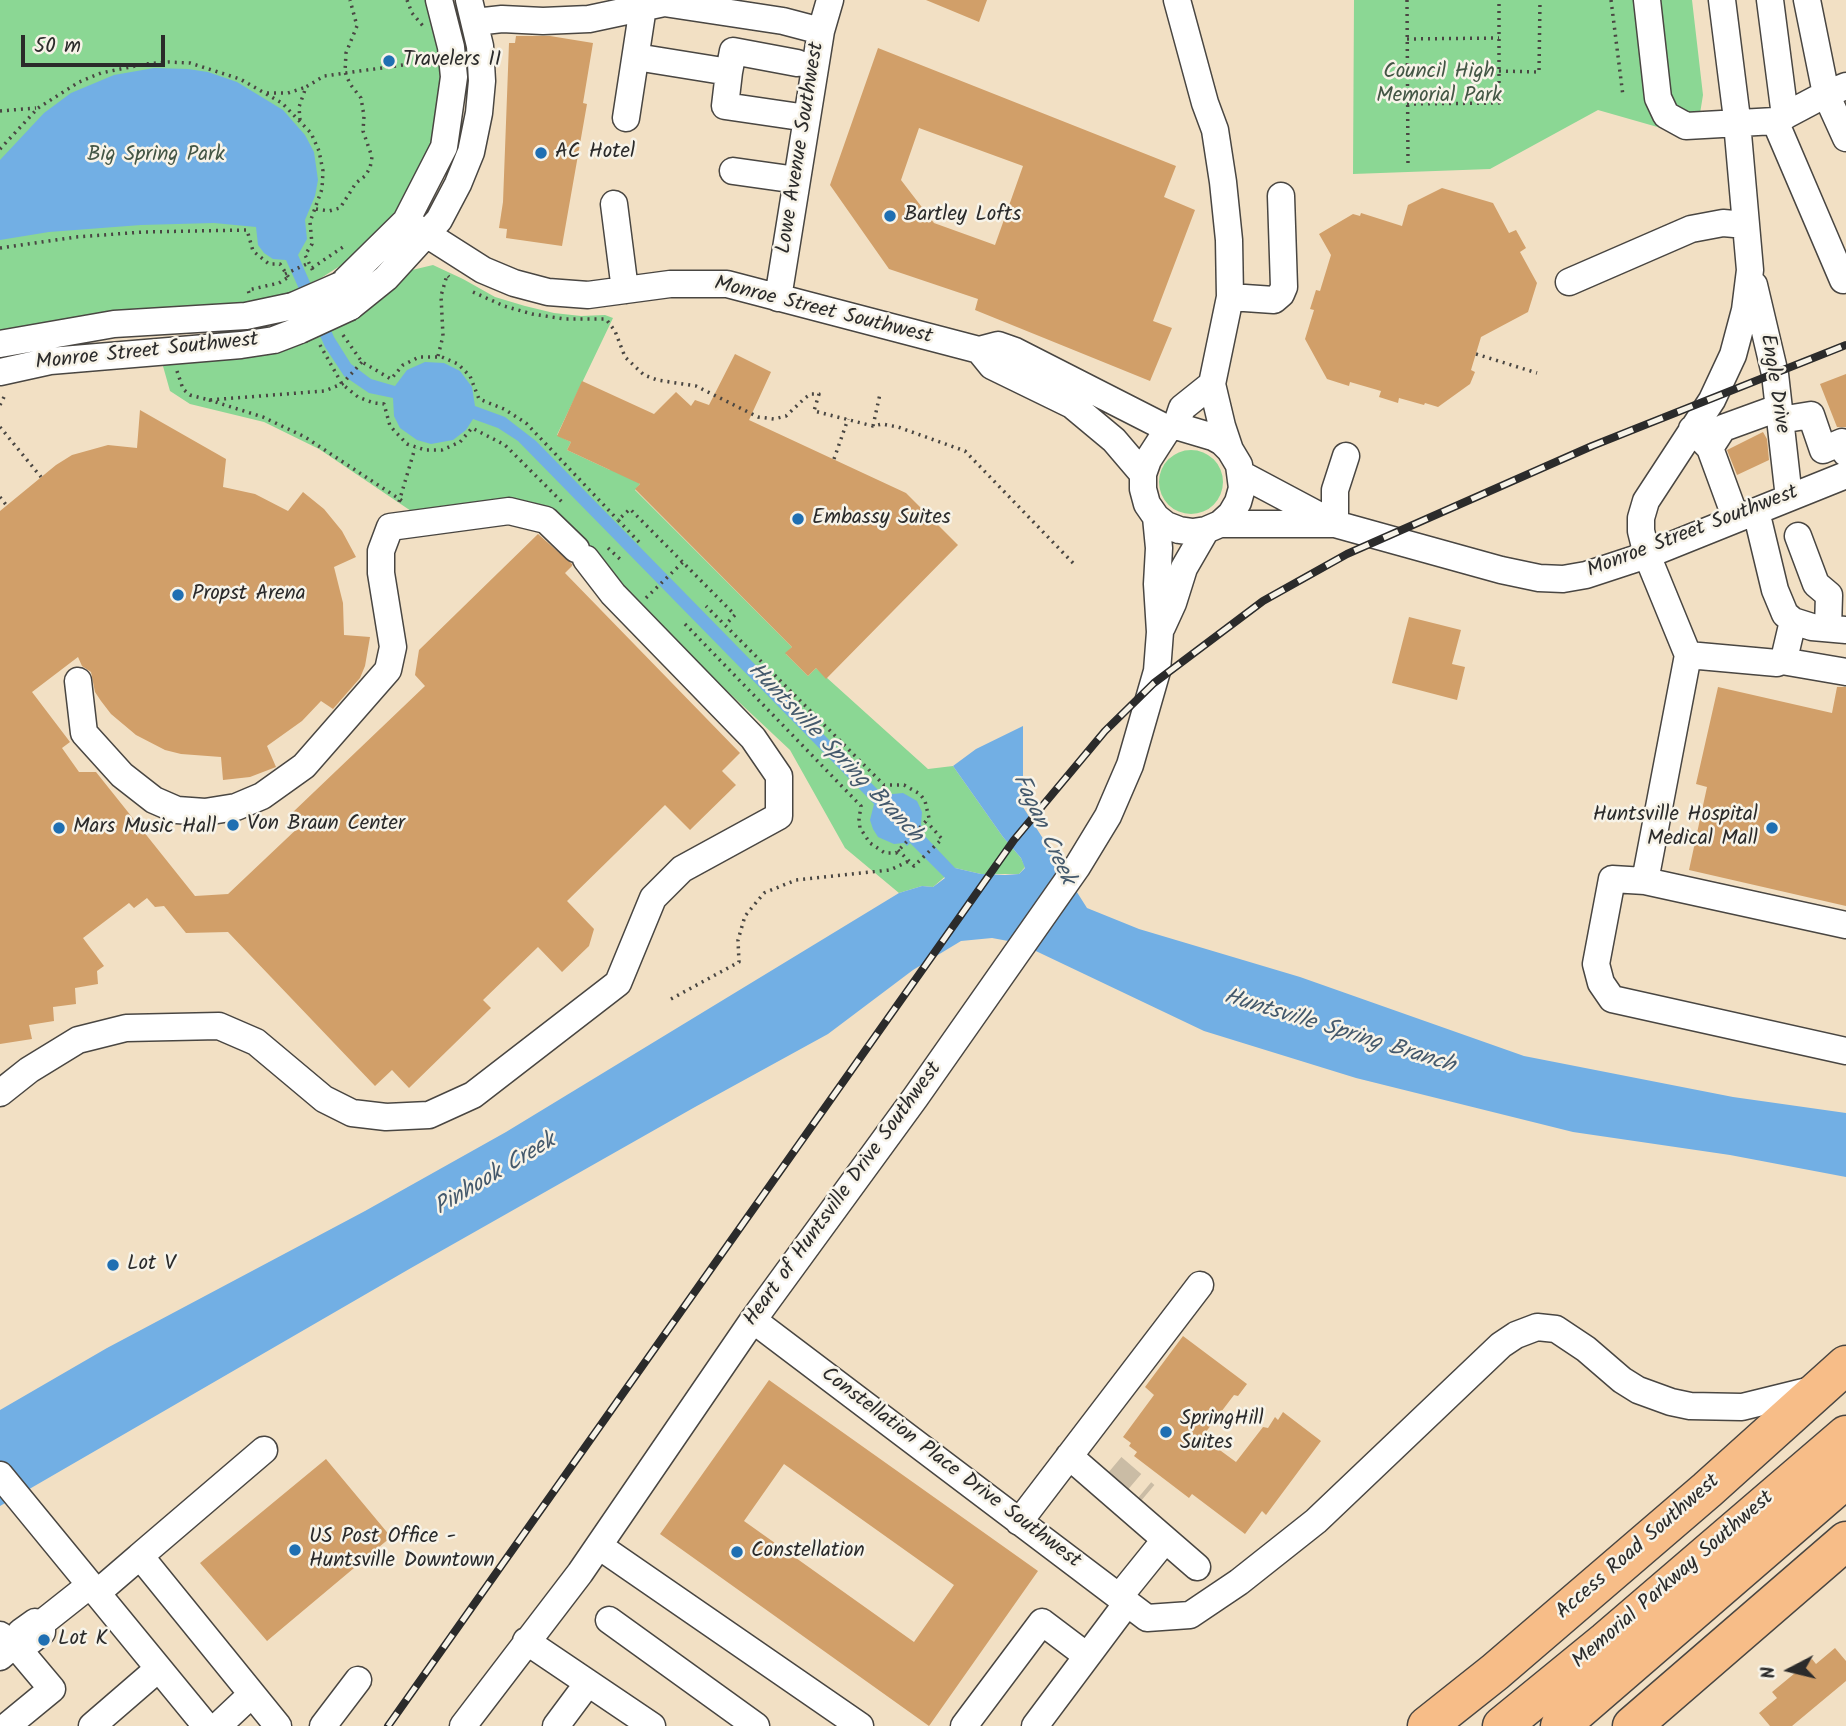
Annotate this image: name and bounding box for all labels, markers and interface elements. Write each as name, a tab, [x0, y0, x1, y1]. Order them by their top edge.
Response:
scale bar	[24, 21, 168, 65]
text: 50 m	[34, 30, 81, 63]
street label: Lowe Avenue Southwest	[773, 40, 831, 256]
place label: Travelers II	[403, 48, 501, 74]
marker: Travelers II	[381, 53, 397, 69]
park label: Council High Memorial Park	[1376, 60, 1502, 110]
place label: AC Hotel	[555, 140, 635, 166]
park label: Big Spring Park	[87, 143, 225, 169]
marker: AC Hotel	[533, 145, 549, 161]
place label: Bartley Lofts	[904, 203, 1021, 229]
marker: Bartley Lofts	[882, 208, 898, 224]
street label: Monroe Street Southwest	[711, 273, 935, 351]
street label: Monroe Street Southwest	[34, 329, 260, 377]
street label: Engle Drive	[1753, 333, 1793, 435]
street label: Monroe Street Southwest	[1584, 481, 1802, 585]
place label: Embassy Suites	[812, 506, 951, 532]
marker: Embassy Suites	[790, 511, 806, 527]
place label: Propst Arena	[192, 582, 306, 608]
marker: Propst Arena	[170, 587, 186, 603]
water label: Huntsville Spring Branch	[741, 658, 927, 850]
water label: Fagan Creek	[1004, 770, 1080, 890]
place label: Huntsville Hospital Medical Mall	[1593, 803, 1758, 853]
place label: Von Braun Center	[247, 812, 405, 838]
place label: Mars Music Hall	[73, 815, 216, 841]
marker: Von Braun Center	[225, 817, 241, 833]
marker: Mars Music Hall	[51, 820, 67, 836]
marker: Huntsville Hospital Medical Mall	[1764, 820, 1780, 836]
water label: Huntsville Spring Branch	[1220, 985, 1458, 1081]
street label: Heart of Huntsville Drive Southwest	[740, 1058, 948, 1332]
water label: Pinhook Creek	[430, 1129, 562, 1223]
place label: Lot V	[127, 1252, 176, 1278]
marker: Lot V	[105, 1257, 121, 1273]
street label: Constellation Place Drive Southwest	[815, 1363, 1085, 1575]
place label: SpringHill Suites	[1180, 1407, 1264, 1457]
marker: SpringHill Suites	[1158, 1424, 1174, 1440]
street label: Access Road Southwest	[1552, 1470, 1726, 1626]
street label: Memorial Parkway Southwest	[1568, 1487, 1780, 1675]
place label: US Post Office - Huntsville Downtown	[309, 1525, 495, 1575]
place label: Constellation	[751, 1539, 865, 1565]
marker: US Post Office - Huntsville Downtown	[287, 1542, 303, 1558]
marker: Constellation	[729, 1544, 745, 1560]
place label: Lot K	[58, 1627, 108, 1653]
marker: Lot K	[36, 1632, 52, 1648]
north arrow	[1755, 1635, 1825, 1705]
text: N	[1754, 1665, 1785, 1680]

